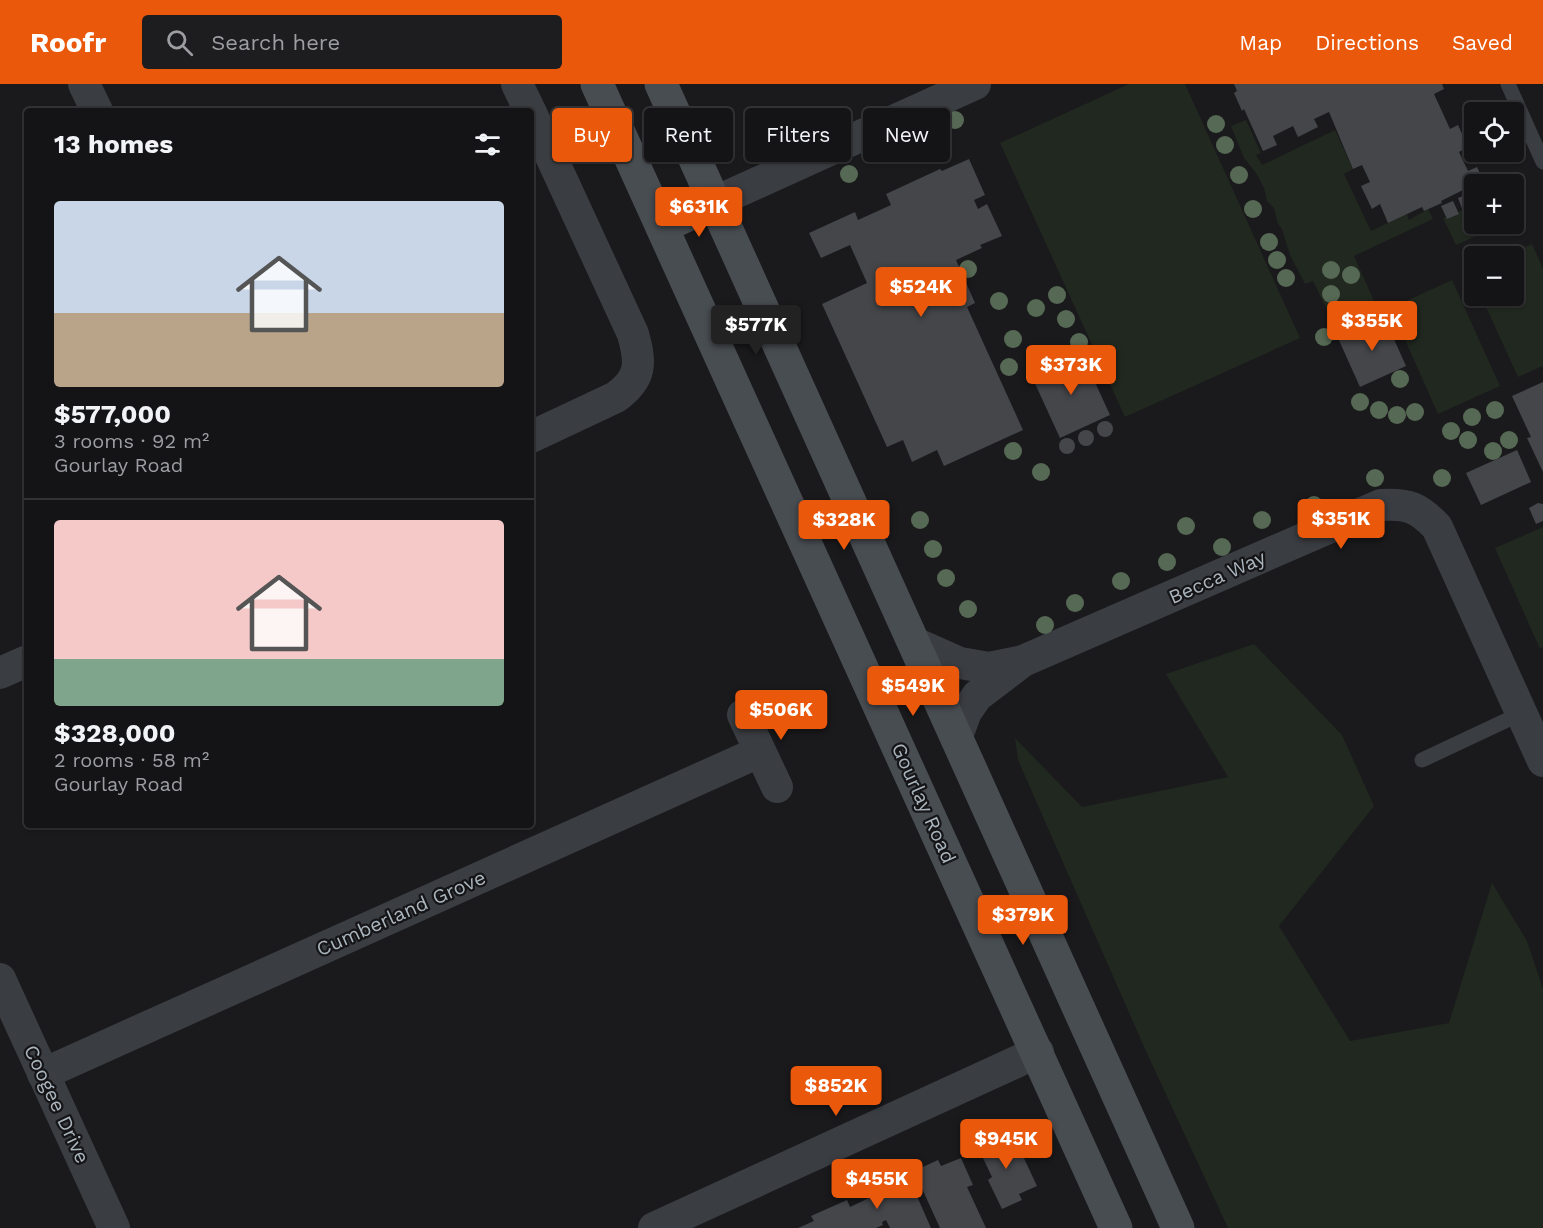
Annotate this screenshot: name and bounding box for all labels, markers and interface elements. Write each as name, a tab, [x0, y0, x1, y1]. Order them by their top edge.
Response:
search box	[142, 15, 562, 69]
text: Roofr	[30, 26, 106, 59]
icon: search	[163, 26, 196, 59]
text: Search here	[211, 30, 340, 55]
text: Map	[1239, 30, 1282, 55]
text: Directions	[1315, 30, 1419, 55]
text: Saved	[1452, 30, 1513, 55]
map controls	[1464, 102, 1524, 306]
button: locate	[1464, 102, 1524, 162]
chip: Buy	[552, 108, 632, 162]
chip: Rent	[644, 108, 733, 162]
chip: Filters	[745, 108, 851, 162]
chip: New	[863, 108, 950, 162]
icon: filters	[471, 128, 504, 161]
text: 13 homes	[54, 129, 173, 159]
button: +	[1464, 174, 1524, 234]
pin: $631K	[657, 187, 741, 238]
text: $631K	[669, 194, 729, 218]
icon: home	[225, 240, 333, 348]
button: −	[1464, 246, 1524, 306]
pin: $524K	[879, 267, 963, 318]
text: $524K	[890, 274, 952, 298]
pin: $355K	[1330, 301, 1414, 352]
pin: $577K	[714, 305, 798, 356]
text: $355K	[1341, 308, 1403, 332]
text: $577K	[725, 312, 787, 336]
pin: $373K	[1029, 345, 1113, 396]
text: $373K	[1040, 352, 1102, 376]
text: $577,000	[54, 399, 171, 429]
text: 3 rooms · 92 m²	[54, 429, 209, 453]
text: Gourlay Road	[54, 453, 183, 477]
pin: $351K	[1299, 499, 1383, 550]
pin: $328K	[802, 500, 886, 551]
text: $351K	[1312, 506, 1370, 530]
text: $328K	[813, 507, 876, 531]
street label: Becca Way	[1165, 545, 1270, 609]
icon: home	[225, 559, 333, 667]
pin: $549K	[871, 666, 955, 717]
text: $549K	[881, 673, 945, 697]
pin: $506K	[739, 690, 823, 741]
text: $506K	[749, 697, 813, 721]
text: $328,000	[54, 718, 175, 748]
street label: Gourlay Road	[887, 739, 961, 867]
text: 2 rooms · 58 m²	[54, 748, 209, 772]
text: Gourlay Road	[54, 772, 183, 796]
street label: Cumberland Grove	[313, 865, 489, 961]
pin: $379K	[981, 895, 1065, 946]
text: $379K	[992, 902, 1054, 926]
street label: Coogee Drive	[19, 1041, 95, 1167]
pin: $852K	[794, 1066, 878, 1117]
text: $852K	[805, 1073, 867, 1097]
pin: $945K	[964, 1119, 1048, 1170]
text: $945K	[974, 1126, 1038, 1150]
pin: $455K	[835, 1159, 919, 1210]
text: $455K	[846, 1166, 908, 1190]

